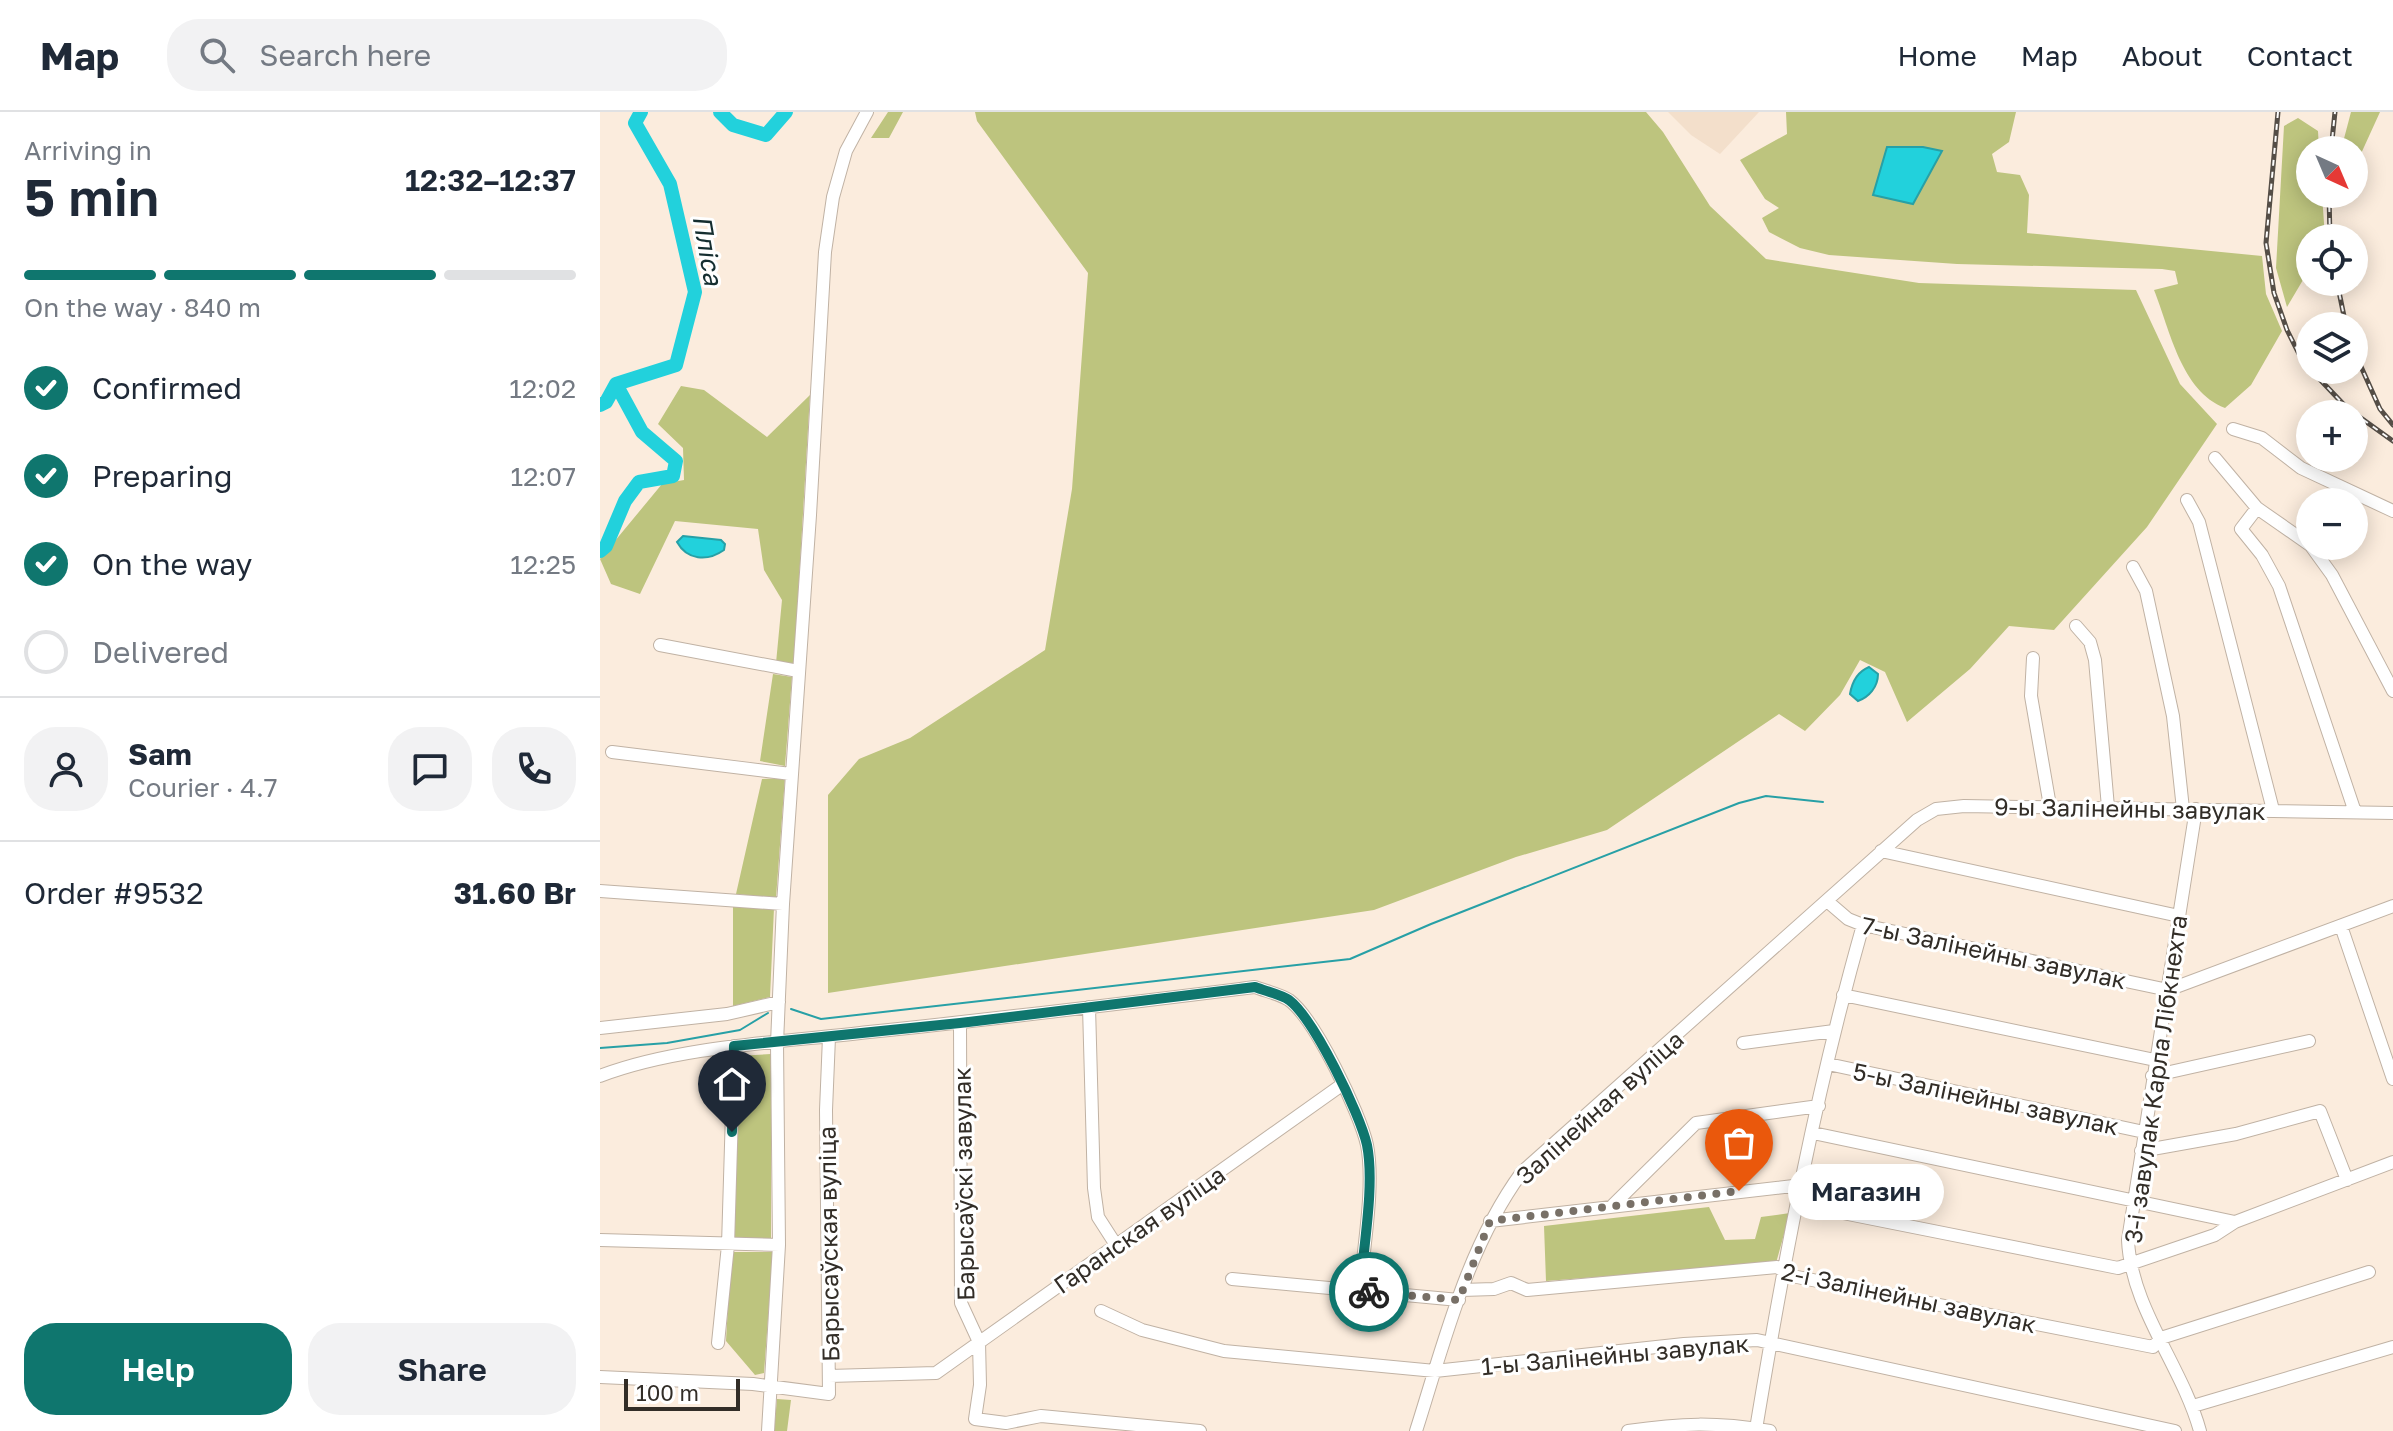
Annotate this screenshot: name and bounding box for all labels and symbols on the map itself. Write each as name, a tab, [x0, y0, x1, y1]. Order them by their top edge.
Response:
north arrow	[2296, 136, 2368, 208]
water label: Пліса	[687, 213, 730, 289]
street label: 9-ы Залінейны завулак	[1994, 791, 2266, 825]
street label: 7-ы Залінейны завулак	[1859, 910, 2129, 994]
street label: 3-і завулак Карла Лібкнехта	[2118, 913, 2192, 1245]
street label: Залінейная вуліца	[1509, 1024, 1689, 1190]
pin	[698, 1050, 766, 1132]
street label: 5-ы Залінейны завулак	[1850, 1056, 2122, 1140]
street label: Барысаўскі завулак	[946, 1067, 980, 1301]
pin	[1705, 1109, 1773, 1191]
street label: Барысаўская вуліца	[811, 1126, 845, 1362]
street label: Гаранская вуліца	[1048, 1159, 1230, 1299]
callout: Магазин	[1787, 1163, 1943, 1219]
courier	[1329, 1252, 1409, 1332]
street label: 2-і Залінейны завулак	[1779, 1256, 2039, 1338]
street label: 1-ы Залінейны завулак	[1480, 1328, 1750, 1380]
scale bar	[624, 1375, 740, 1411]

